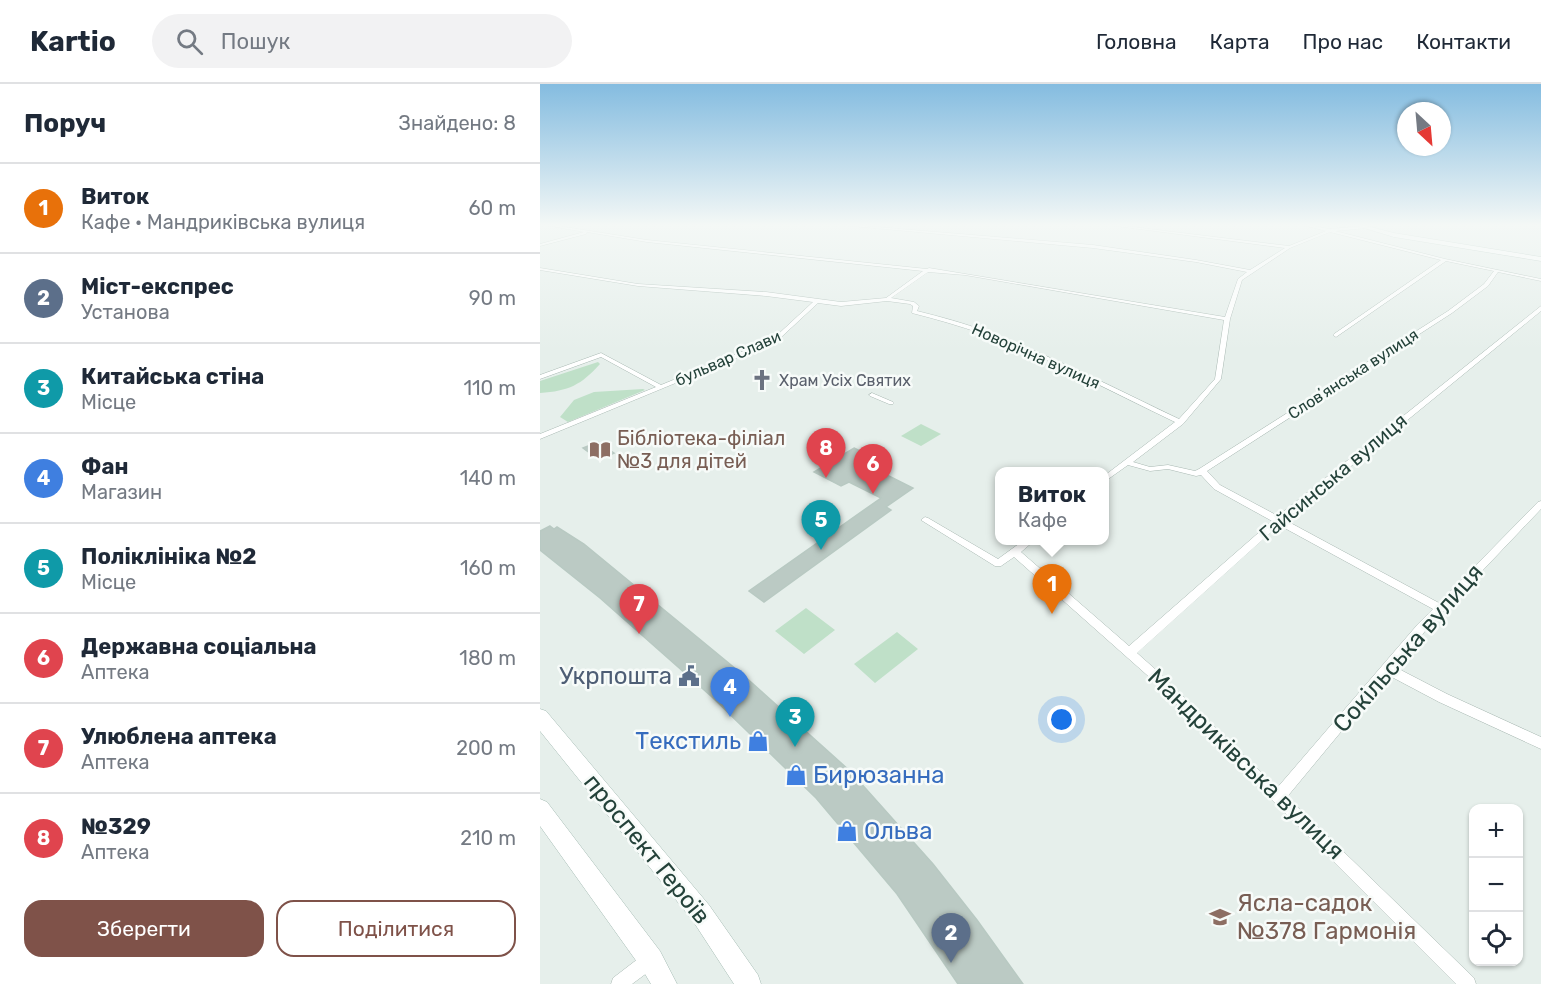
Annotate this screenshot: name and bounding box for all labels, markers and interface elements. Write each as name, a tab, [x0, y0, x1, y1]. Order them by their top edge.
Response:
search box	[152, 14, 572, 68]
text: Kartio	[30, 25, 116, 58]
icon: search	[173, 25, 206, 58]
text: Пошук	[221, 28, 290, 55]
text: Головна	[1096, 29, 1177, 54]
text: Карта	[1210, 29, 1270, 54]
text: Про нас	[1303, 29, 1383, 54]
text: Контакти	[1416, 29, 1511, 54]
north arrow	[1397, 102, 1451, 156]
text: Поруч	[24, 108, 106, 139]
text: Знайдено: 8	[399, 111, 516, 135]
text: Виток	[81, 183, 149, 210]
text: 1	[39, 196, 48, 220]
text: 60 m	[469, 196, 516, 220]
text: Кафе · Мандриківська вулиця	[81, 210, 365, 234]
text: Міст-експрес	[81, 273, 234, 300]
text: 2	[37, 286, 50, 310]
text: 90 m	[469, 286, 516, 310]
text: Установа	[81, 300, 170, 324]
street label: Новорічна вулиця	[969, 319, 1103, 393]
street label: Словʼянська вулиця	[1284, 325, 1422, 423]
street label: бульвар Слави	[672, 326, 784, 390]
text: Китайська стіна	[81, 363, 264, 390]
church icon: Храм Усіх Святих	[750, 368, 774, 392]
place label: Храм Усіх Святих	[779, 371, 911, 390]
text: 3	[37, 376, 50, 400]
text: 110 m	[464, 376, 516, 400]
text: Місце	[81, 390, 136, 414]
street label: Гайсинська вулиця	[1254, 408, 1412, 546]
place label: Бібліотека-філіал №3 для дітей	[617, 426, 785, 473]
pin: 8	[806, 428, 846, 478]
library icon: Бібліотека-філіал №3 для дітей	[588, 438, 612, 462]
pin: 6	[854, 444, 892, 494]
text: Фан	[81, 453, 128, 480]
text: 4	[37, 466, 50, 490]
text: 140 m	[460, 466, 516, 490]
popup	[995, 467, 1109, 545]
text: Магазин	[81, 480, 162, 504]
text: Виток	[1018, 481, 1086, 508]
pin: 5	[802, 500, 840, 550]
text: Кафе	[1018, 508, 1067, 532]
text: Поліклініка №2	[81, 543, 257, 570]
text: 5	[37, 556, 50, 580]
text: 160 m	[460, 556, 516, 580]
street label: Сокільська вулиця	[1327, 558, 1489, 738]
pin: 1	[1032, 564, 1072, 614]
text: Місце	[81, 570, 136, 594]
pin: 7	[620, 584, 658, 634]
text: Державна соціальна	[81, 633, 316, 660]
text: 6	[37, 646, 50, 670]
text: 180 m	[459, 646, 516, 670]
text: Аптека	[81, 660, 149, 684]
place label: Укрпошта	[559, 662, 672, 690]
street label: Мандриківська вулиця	[1142, 663, 1350, 865]
public building icon: Укрпошта	[677, 664, 701, 688]
pin: 4	[710, 668, 750, 717]
pin: 3	[776, 698, 814, 747]
your location	[1047, 705, 1076, 734]
text: Улюблена аптека	[81, 723, 277, 750]
place label: Текстиль	[635, 727, 741, 755]
shop icon: Текстиль	[746, 729, 770, 753]
text: 7	[38, 736, 49, 760]
text: 200 m	[456, 736, 516, 760]
text: Аптека	[81, 750, 149, 774]
place label: Бирюзанна	[813, 761, 944, 789]
shop icon: Бирюзанна	[784, 763, 808, 787]
street label: проспект Героїв	[578, 768, 716, 930]
map controls	[1469, 804, 1523, 966]
button: +	[1469, 804, 1523, 858]
text: №329	[81, 813, 151, 840]
place label: Ольва	[864, 817, 933, 845]
shop icon: Ольва	[835, 819, 859, 843]
text: 8	[37, 826, 50, 850]
text: 210 m	[460, 826, 516, 850]
text: Аптека	[81, 840, 149, 864]
button: −	[1469, 858, 1523, 912]
place label: Ясла-садок №378 Гармонія	[1237, 889, 1416, 945]
button: Зберегти	[24, 900, 264, 957]
button: Поділитися	[276, 900, 516, 957]
school or university icon: Ясла-садок №378 Гармонія	[1208, 905, 1232, 929]
button: locate	[1469, 912, 1523, 966]
pin: 2	[932, 914, 970, 963]

